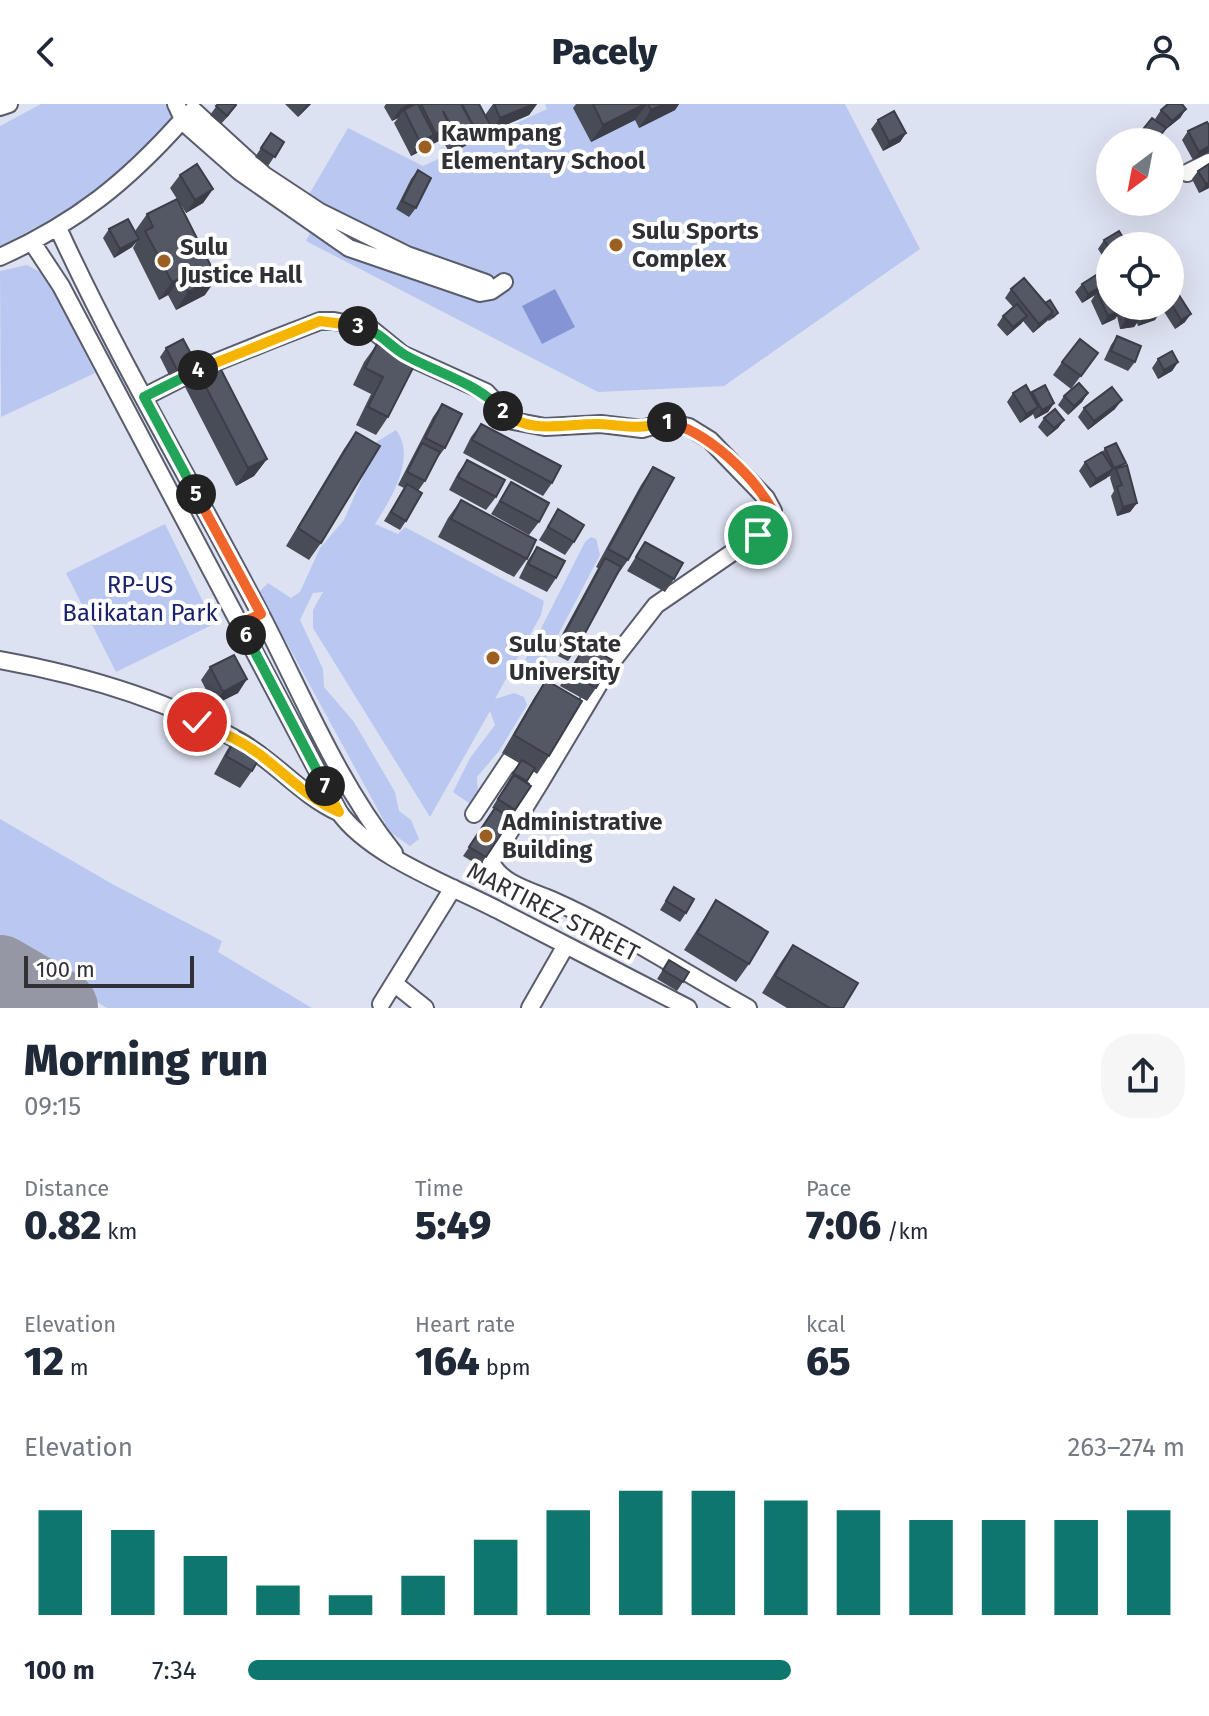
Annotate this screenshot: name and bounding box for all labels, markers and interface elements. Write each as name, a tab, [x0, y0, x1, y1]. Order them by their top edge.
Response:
icon: back	[24, 30, 68, 74]
text: Pacely	[552, 30, 657, 74]
icon: person	[1141, 30, 1185, 74]
place label: Kawmpang Elementary School	[441, 119, 646, 175]
north arrow	[1096, 128, 1184, 216]
map controls	[1096, 128, 1184, 320]
marker: Kawmpang Elementary School	[416, 138, 434, 156]
place label: Sulu Sports Complex	[632, 217, 759, 273]
button: locate	[1096, 232, 1184, 320]
place label: Sulu Justice Hall	[179, 233, 303, 289]
marker: Sulu Sports Complex	[607, 236, 625, 254]
marker: Sulu Justice Hall	[155, 252, 173, 270]
pin: 3	[338, 306, 378, 346]
text: 3	[352, 312, 364, 339]
pin: 4	[178, 350, 218, 390]
text: 4	[192, 356, 204, 383]
pin: 2	[483, 391, 523, 431]
text: 2	[497, 397, 509, 424]
pin: 1	[647, 402, 687, 442]
text: 1	[662, 408, 672, 435]
pin: 5	[176, 474, 216, 514]
text: 5	[190, 480, 202, 507]
pin	[724, 501, 792, 569]
icon: arrive	[736, 513, 780, 557]
park label: RP-US Balikatan Park	[62, 571, 218, 627]
pin: 6	[226, 615, 266, 655]
text: 6	[240, 621, 252, 648]
place label: Sulu State University	[509, 630, 621, 686]
marker: Sulu State University	[484, 649, 502, 667]
pin	[163, 688, 231, 756]
icon: check	[175, 700, 219, 744]
pin: 7	[305, 766, 345, 806]
text: 7	[320, 772, 330, 799]
place label: Administrative Building	[501, 808, 662, 864]
marker: Administrative Building	[477, 827, 495, 845]
street label: MARTIREZ STREET	[462, 857, 644, 968]
scale bar	[24, 952, 194, 988]
text: 100 m	[36, 956, 95, 983]
text: Morning run	[24, 1034, 268, 1087]
button: share	[1101, 1034, 1185, 1118]
text: 09:15	[24, 1091, 81, 1122]
text: Distance	[24, 1175, 109, 1202]
text: Time	[415, 1175, 463, 1202]
text: Pace	[806, 1175, 852, 1202]
text: 0.82	[24, 1202, 101, 1250]
text: 5:49	[415, 1202, 491, 1250]
text: 7:06	[806, 1202, 881, 1250]
text: km	[101, 1218, 137, 1245]
text: /km	[881, 1218, 929, 1245]
text: Elevation	[24, 1311, 116, 1338]
text: Heart rate	[415, 1311, 515, 1338]
text: kcal	[806, 1311, 846, 1338]
text: 12	[24, 1338, 64, 1386]
text: 164	[415, 1338, 480, 1386]
text: 65	[806, 1338, 851, 1386]
text: m	[64, 1354, 89, 1381]
text: bpm	[480, 1354, 531, 1381]
text: Elevation	[24, 1432, 133, 1463]
text: 263–274 m	[1068, 1432, 1185, 1463]
text: 100 m	[24, 1655, 95, 1686]
text: 7:34	[152, 1655, 197, 1686]

